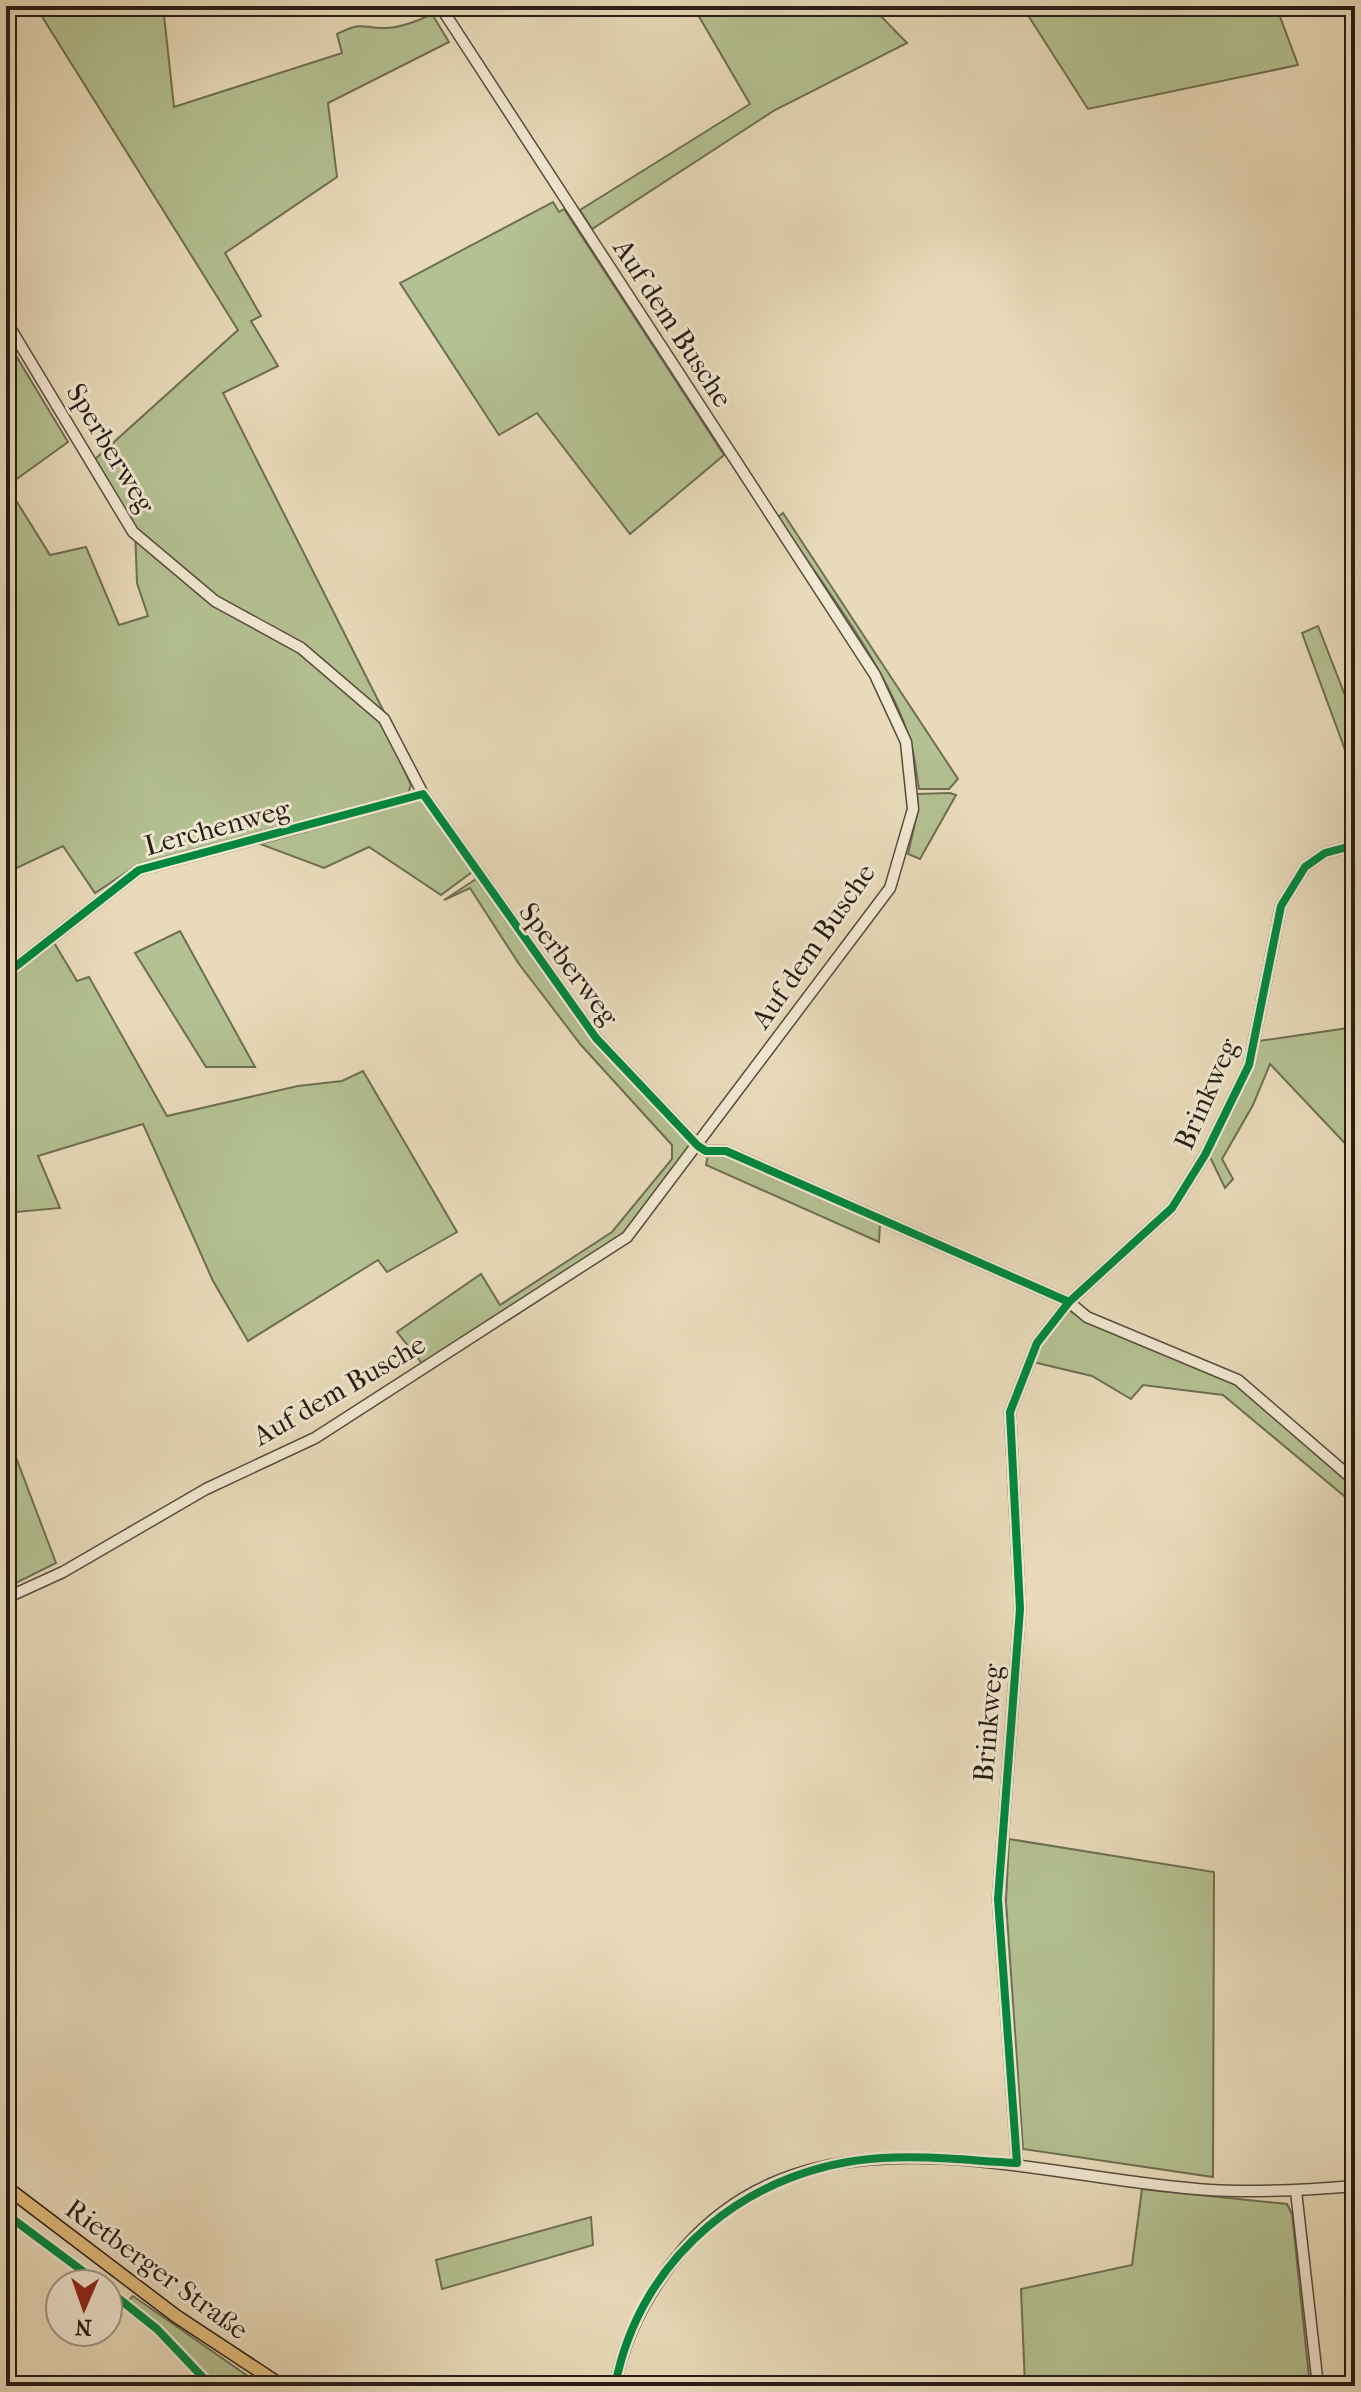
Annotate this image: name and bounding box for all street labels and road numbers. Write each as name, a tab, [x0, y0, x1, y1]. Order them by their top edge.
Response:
street label: Auf dem Busche	[606, 232, 740, 413]
street label: Sperberweg	[59, 377, 163, 520]
street label: Lerchenweg	[141, 791, 294, 862]
street label: Auf dem Busche	[743, 857, 882, 1035]
street label: Sperberweg	[512, 896, 626, 1033]
street label: Brinkweg	[1167, 1032, 1246, 1155]
street label: Auf dem Busche	[246, 1327, 431, 1453]
street label: Brinkweg	[966, 1662, 1010, 1783]
street label: Rietberger Straße	[59, 2192, 255, 2346]

